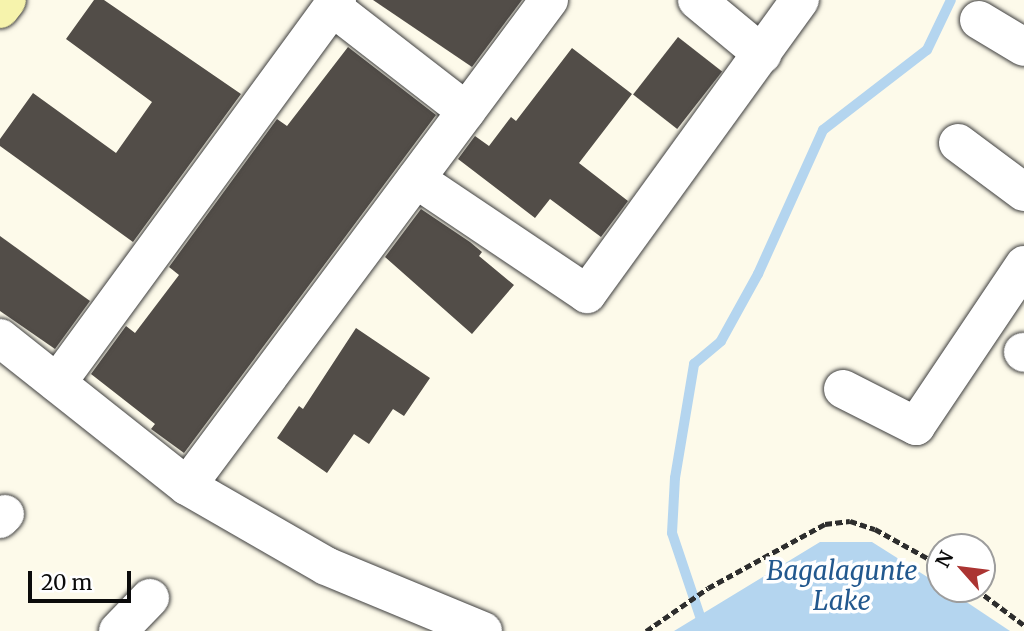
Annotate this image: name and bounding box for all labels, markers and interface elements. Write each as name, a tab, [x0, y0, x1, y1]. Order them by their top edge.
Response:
north arrow	[926, 533, 996, 603]
text: N	[930, 547, 958, 571]
water label: Bagalagunte Lake	[767, 555, 917, 616]
scale bar	[32, 558, 135, 602]
text: 20 m	[41, 569, 92, 596]

